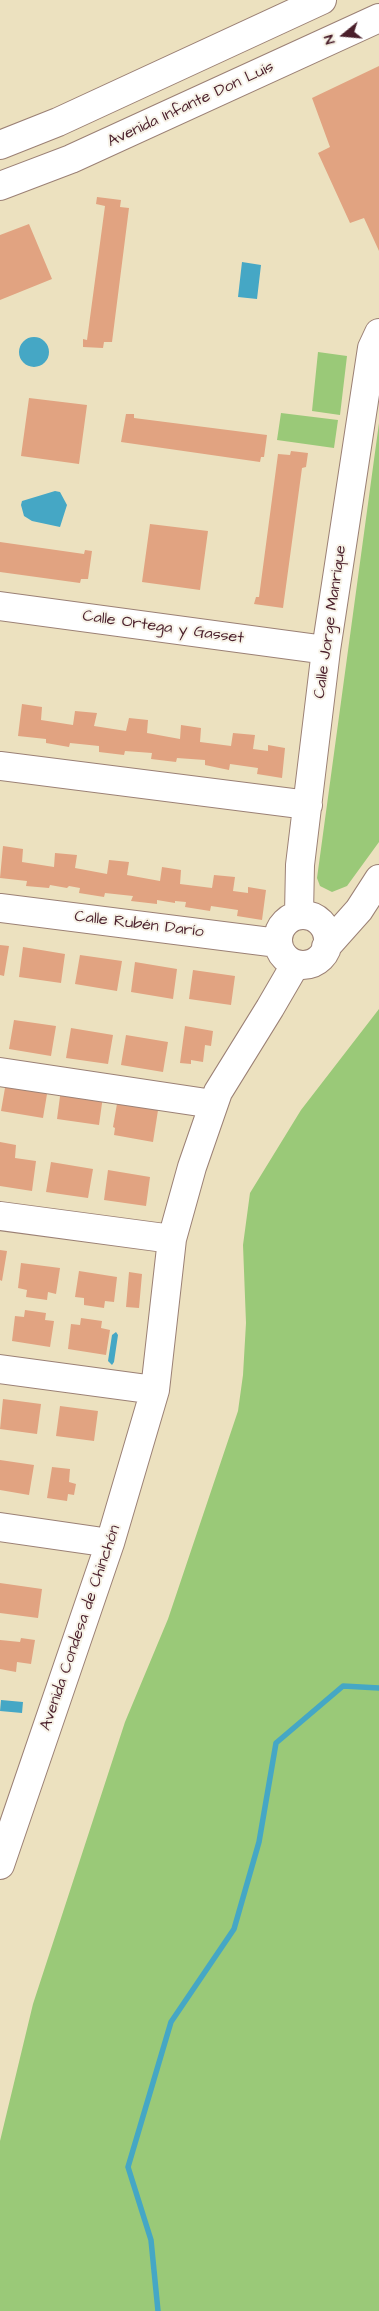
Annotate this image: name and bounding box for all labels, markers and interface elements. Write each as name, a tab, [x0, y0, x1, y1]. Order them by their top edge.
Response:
north arrow	[319, 10, 369, 60]
text: N	[319, 32, 341, 47]
street label: Avenida Infante Don Luis	[105, 58, 277, 152]
street label: Calle Jorge Manrique	[311, 544, 351, 700]
street label: Calle Ortega y Gasset	[81, 607, 245, 649]
street label: Calle Rubén Darío	[73, 908, 205, 942]
street label: Avenida Condesa de Chinchón	[37, 1523, 125, 1733]

